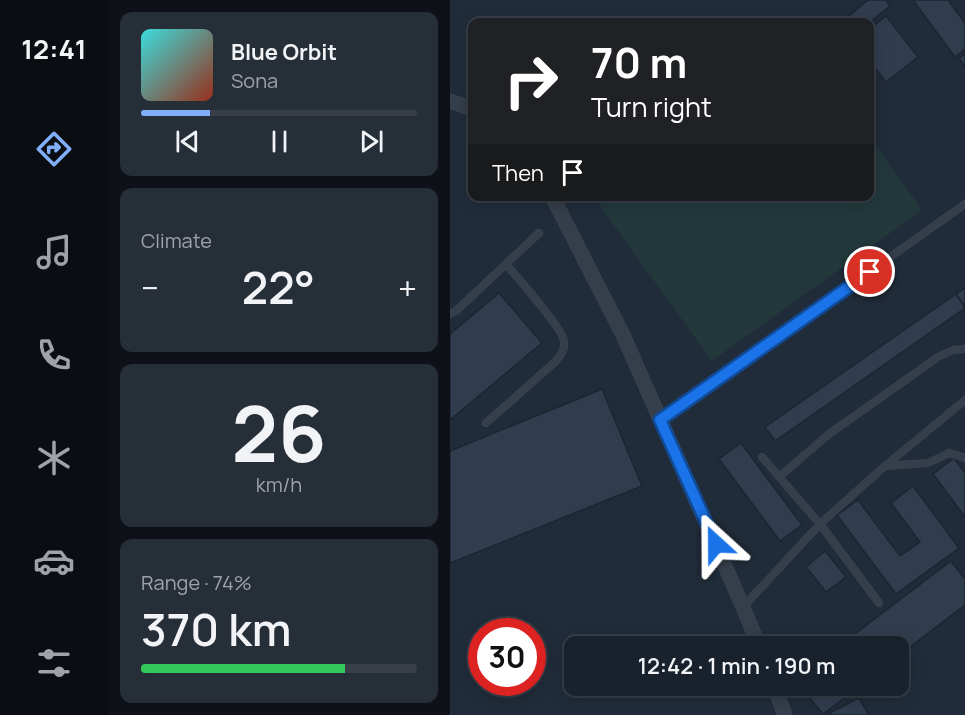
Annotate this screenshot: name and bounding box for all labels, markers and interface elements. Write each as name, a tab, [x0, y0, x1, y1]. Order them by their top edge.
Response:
text: 12:41	[21, 30, 87, 67]
text: 70 m	[591, 33, 687, 91]
text: Blue Orbit	[231, 37, 337, 67]
icon: right	[492, 42, 570, 120]
text: Sona	[231, 67, 278, 94]
text: Turn right	[591, 88, 712, 125]
icon: previous	[171, 125, 204, 158]
icon: pause	[263, 125, 296, 158]
icon: next	[355, 125, 388, 158]
icon: directions	[33, 128, 75, 170]
icon: arrive	[556, 156, 589, 189]
text: Then	[492, 158, 544, 188]
text: Climate	[141, 227, 212, 254]
icon: music	[33, 231, 75, 273]
pin	[844, 246, 895, 297]
icon: arrive	[853, 255, 886, 288]
text: 22°	[242, 256, 315, 318]
text: −	[141, 265, 159, 310]
text: +	[398, 265, 417, 310]
icon: phone	[33, 334, 75, 376]
text: 26	[232, 379, 326, 485]
icon: climate	[33, 437, 75, 479]
text: km/h	[256, 471, 302, 498]
position arrow	[684, 512, 748, 576]
icon: car	[33, 540, 75, 582]
text: Range · 74%	[141, 569, 252, 596]
text: 370 km	[141, 598, 291, 660]
speed limit sign: 30	[468, 618, 546, 696]
icon: filters	[33, 642, 75, 684]
text: 12:42 · 1 min · 190 m	[638, 651, 835, 681]

